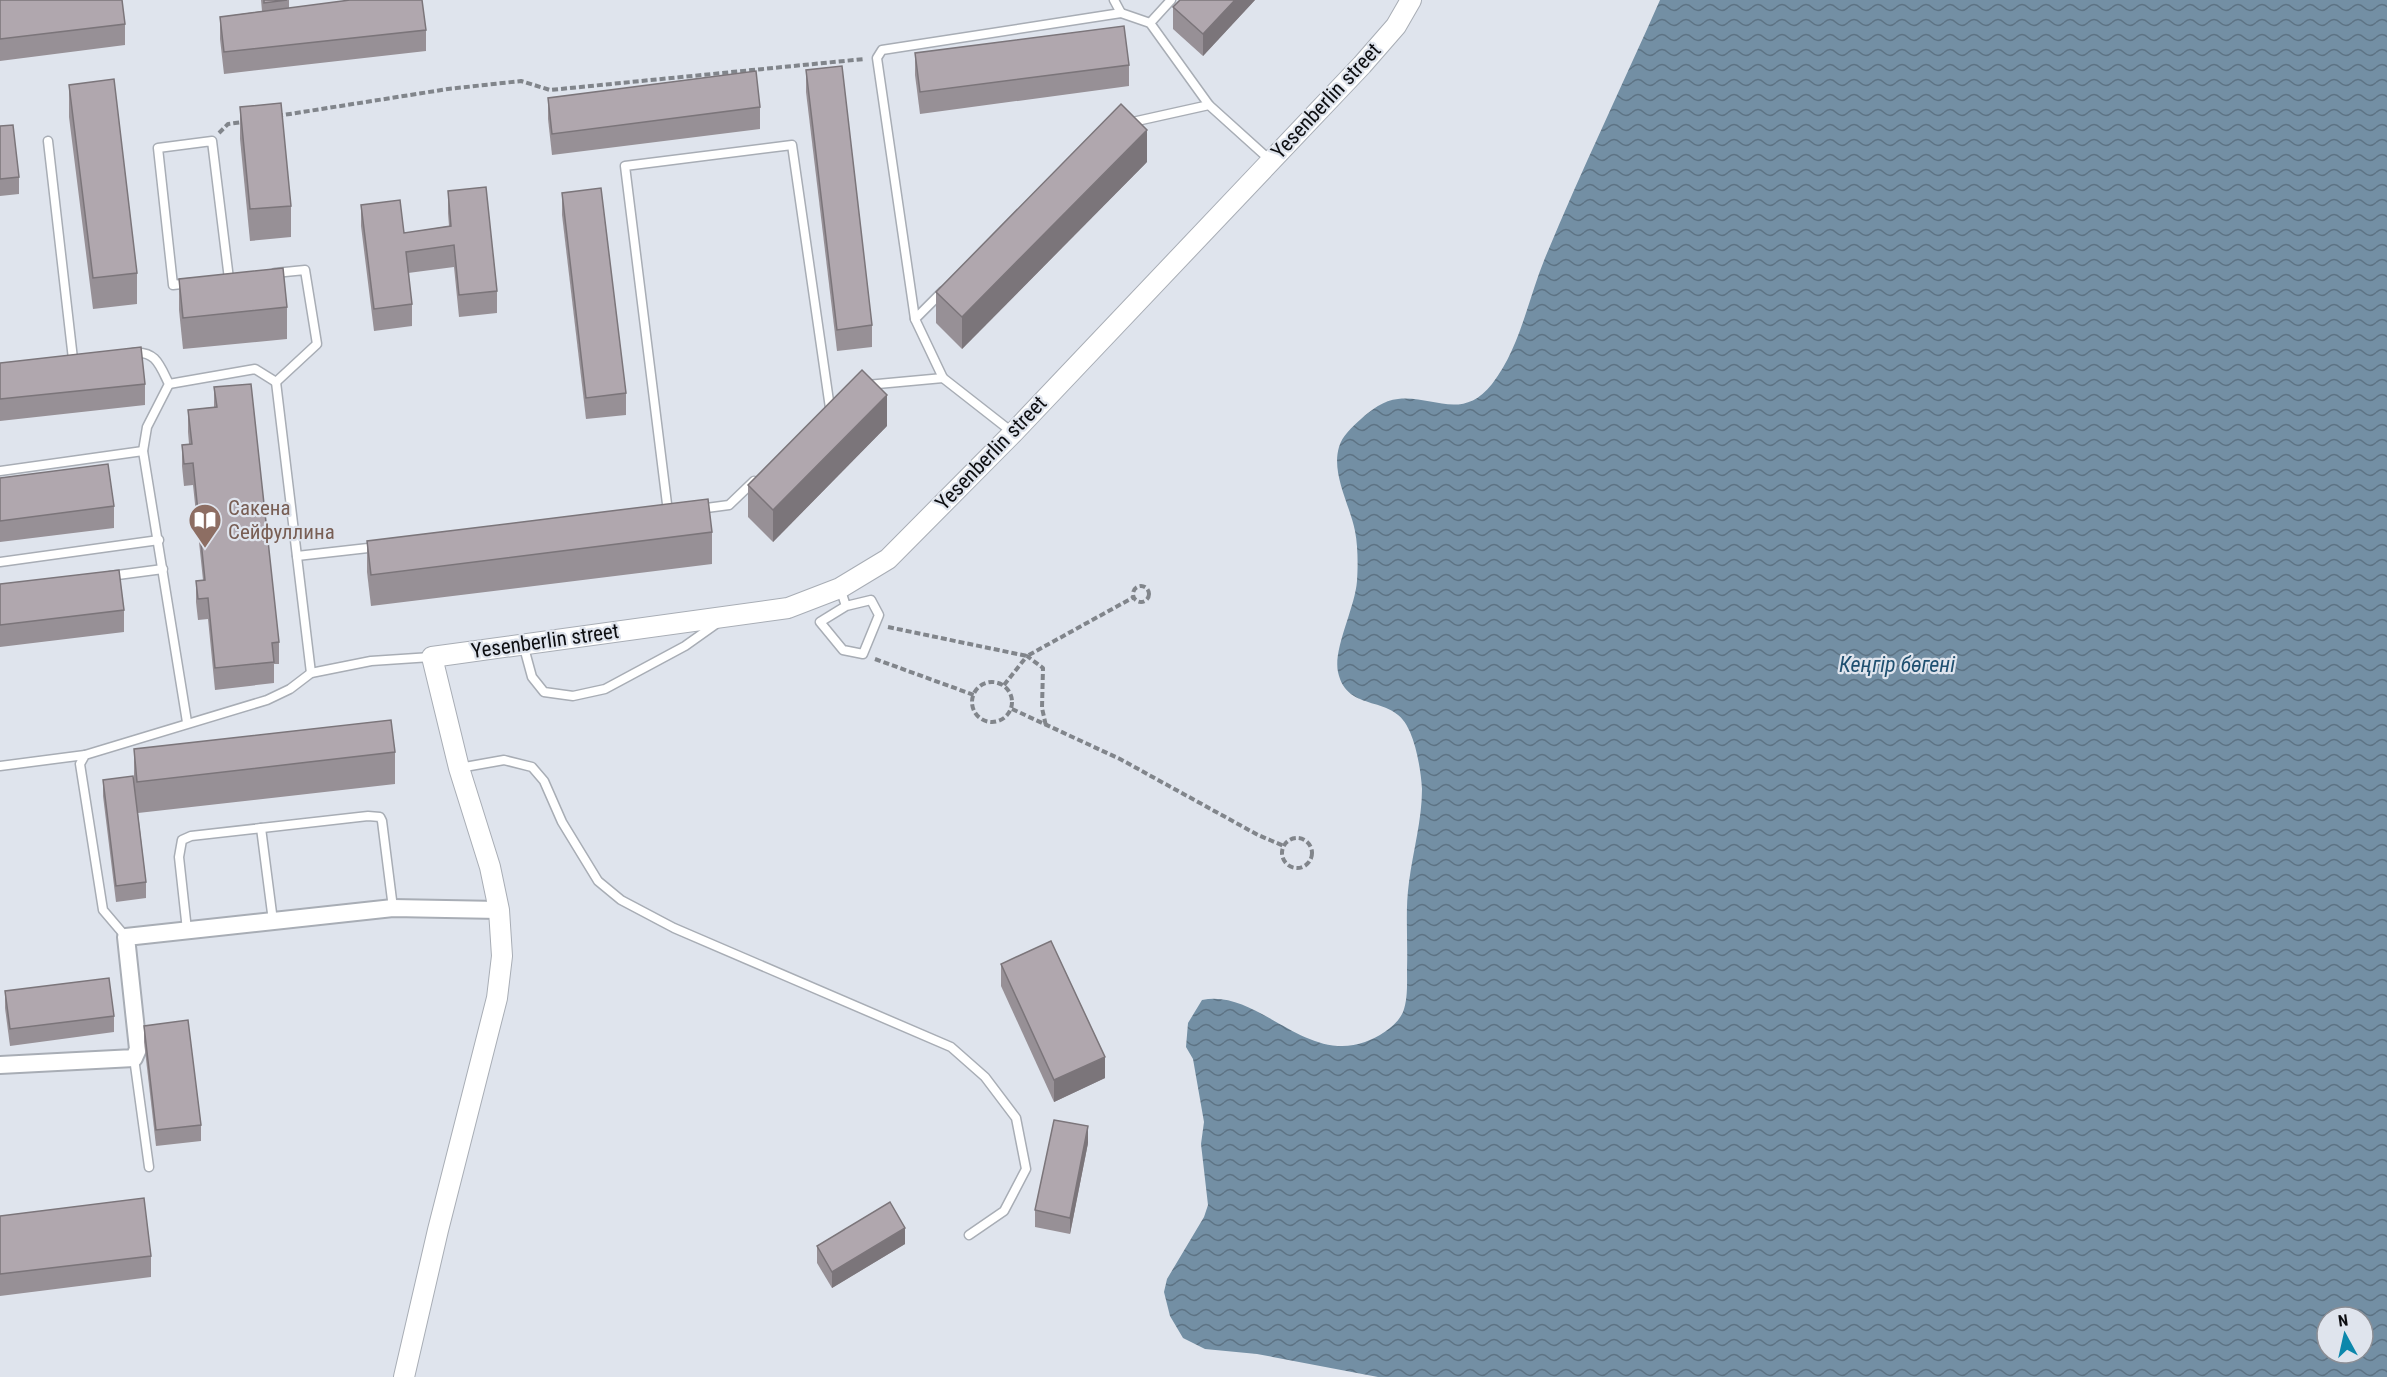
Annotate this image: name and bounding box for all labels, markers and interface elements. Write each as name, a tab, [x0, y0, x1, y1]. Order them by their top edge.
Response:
street label: Yesenberlin street	[1266, 38, 1386, 164]
street label: Yesenberlin street	[931, 391, 1051, 515]
place label: Сакена Сейфуллина	[228, 496, 335, 544]
library icon: Сакена Сейфуллина	[187, 502, 223, 549]
street label: Yesenberlin street	[470, 619, 620, 663]
water label: Кеңгір бөгені	[1839, 652, 1955, 677]
north arrow	[2315, 1305, 2375, 1365]
text: N	[2337, 1311, 2349, 1331]

